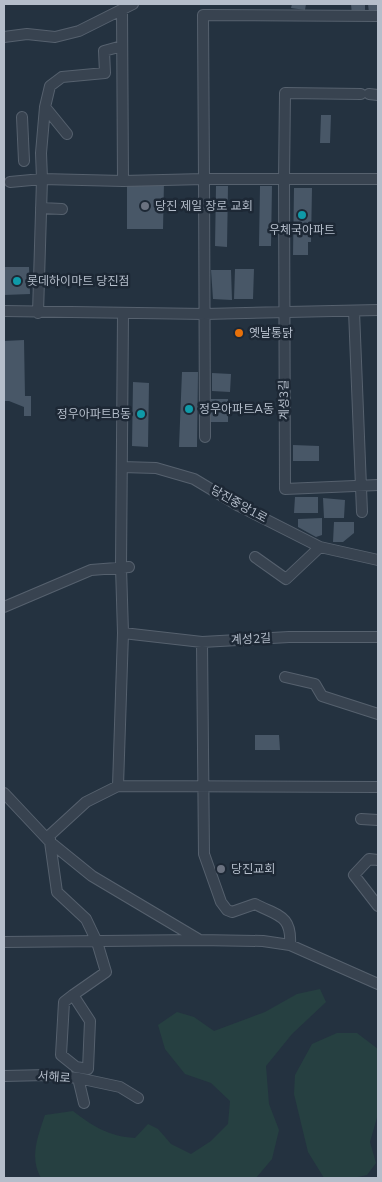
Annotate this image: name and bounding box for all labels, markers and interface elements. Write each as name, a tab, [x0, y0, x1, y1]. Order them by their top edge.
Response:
place label: 당진 제일 장로 교회	[155, 198, 253, 214]
marker: 당진 제일 장로 교회	[139, 200, 151, 212]
marker: 우체국아파트	[296, 209, 308, 221]
place label: 우체국아파트	[269, 222, 335, 238]
place label: 롯데하이마트 당진점	[27, 273, 129, 289]
marker: 롯데하이마트 당진점	[11, 275, 23, 287]
place label: 옛날통닭	[249, 325, 293, 341]
marker: 옛날통닭	[233, 327, 245, 339]
street label: 계성3길	[276, 380, 292, 420]
place label: 정우아파트A동	[199, 401, 274, 417]
marker: 정우아파트A동	[183, 403, 195, 415]
place label: 정우아파트B동	[57, 406, 131, 422]
marker: 정우아파트B동	[135, 408, 147, 420]
street label: 당진중앙1로	[208, 482, 270, 526]
street label: 계성2길	[230, 630, 272, 648]
place label: 당진교회	[231, 861, 275, 877]
marker: 당진교회	[215, 863, 227, 875]
street label: 서해로	[37, 1068, 71, 1086]

